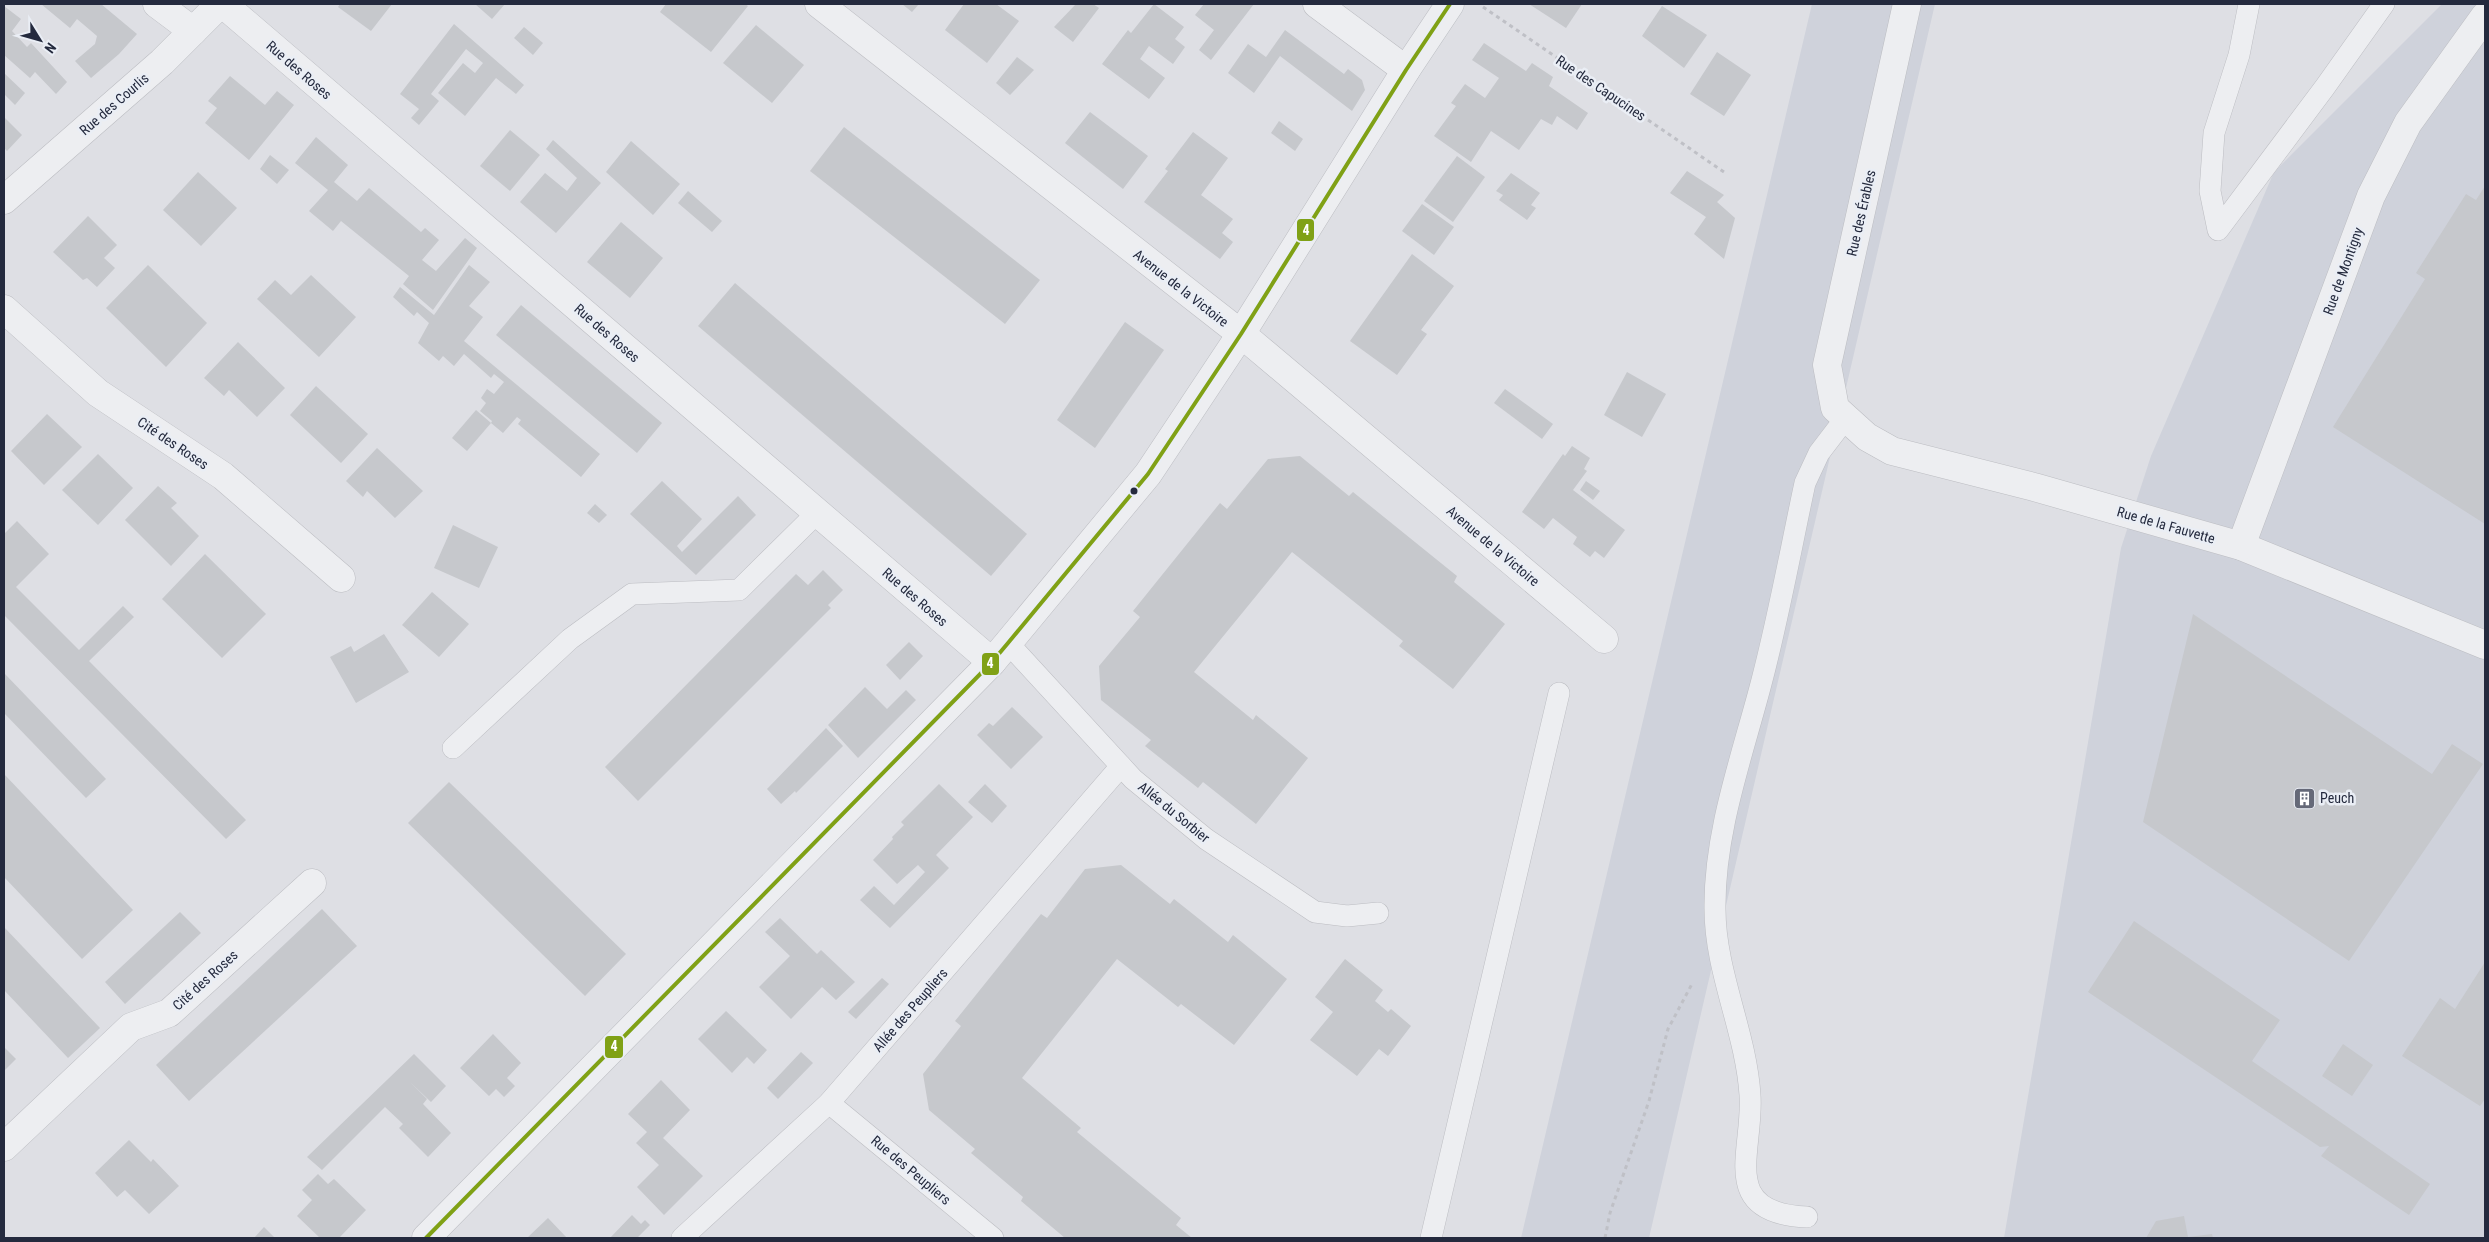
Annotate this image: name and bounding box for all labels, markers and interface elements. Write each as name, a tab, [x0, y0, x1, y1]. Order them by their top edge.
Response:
north arrow	[15, 15, 65, 65]
street label: Rue des Roses	[263, 37, 335, 103]
text: N	[41, 40, 59, 56]
street label: Rue des Capucines	[1553, 52, 1649, 124]
street label: Rue des Courlis	[76, 70, 152, 138]
street label: Rue des Érables	[1842, 168, 1879, 258]
line badge: 4	[1296, 218, 1315, 242]
text: 4	[1302, 222, 1310, 238]
street label: Rue de Montigny	[2320, 225, 2366, 317]
street label: Avenue de la Victoire	[1130, 246, 1232, 330]
street label: Rue des Roses	[571, 300, 643, 366]
street label: Cité des Roses	[135, 413, 211, 473]
unlabelled marker	[1129, 486, 1139, 496]
street label: Avenue de la Victoire	[1443, 503, 1543, 590]
street label: Rue de la Fauvette	[2115, 503, 2217, 547]
street label: Rue des Roses	[879, 564, 951, 630]
line badge: 4	[981, 652, 1000, 676]
text: 4	[986, 655, 994, 671]
street label: Allée du Sorbier	[1135, 778, 1213, 846]
building icon: Peuch	[2292, 786, 2316, 810]
place label: Peuch	[2320, 790, 2354, 806]
street label: Cité des Roses	[169, 947, 241, 1013]
street label: Allée des Peupliers	[869, 965, 951, 1055]
line badge: 4	[604, 1035, 624, 1059]
text: 4	[610, 1038, 618, 1054]
street label: Rue des Peupliers	[868, 1132, 954, 1208]

